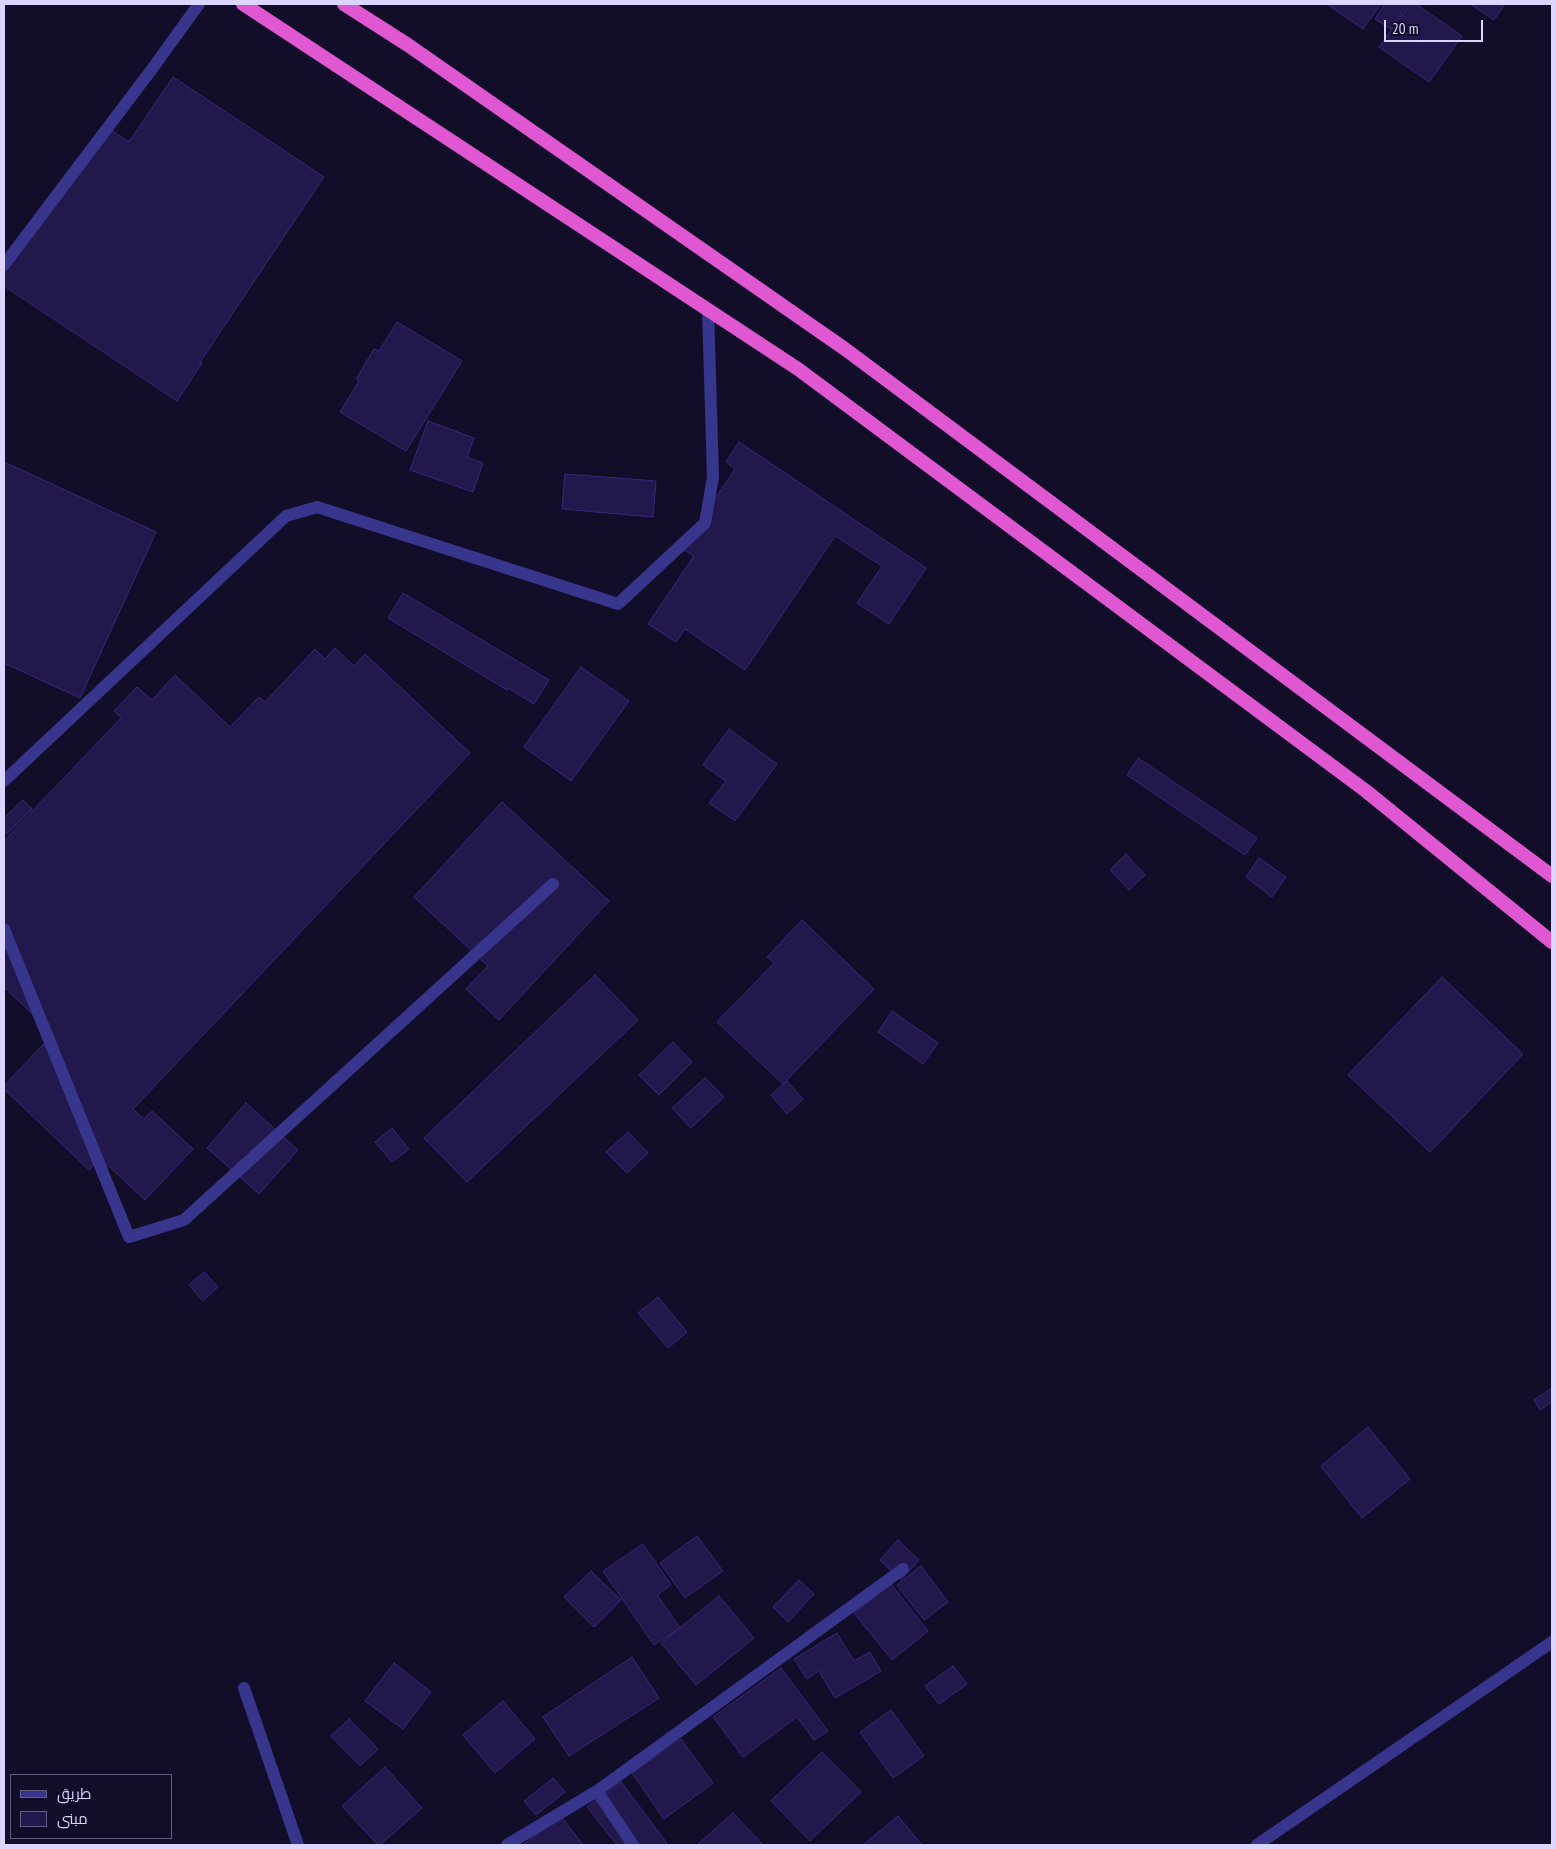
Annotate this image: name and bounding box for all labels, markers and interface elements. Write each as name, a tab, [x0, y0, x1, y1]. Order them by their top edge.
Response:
scale bar	[1386, 10, 1485, 42]
text: 20 m	[1392, 19, 1418, 38]
legend	[10, 1774, 172, 1839]
text: طريق	[57, 1784, 91, 1803]
text: مبنى	[57, 1809, 88, 1828]

